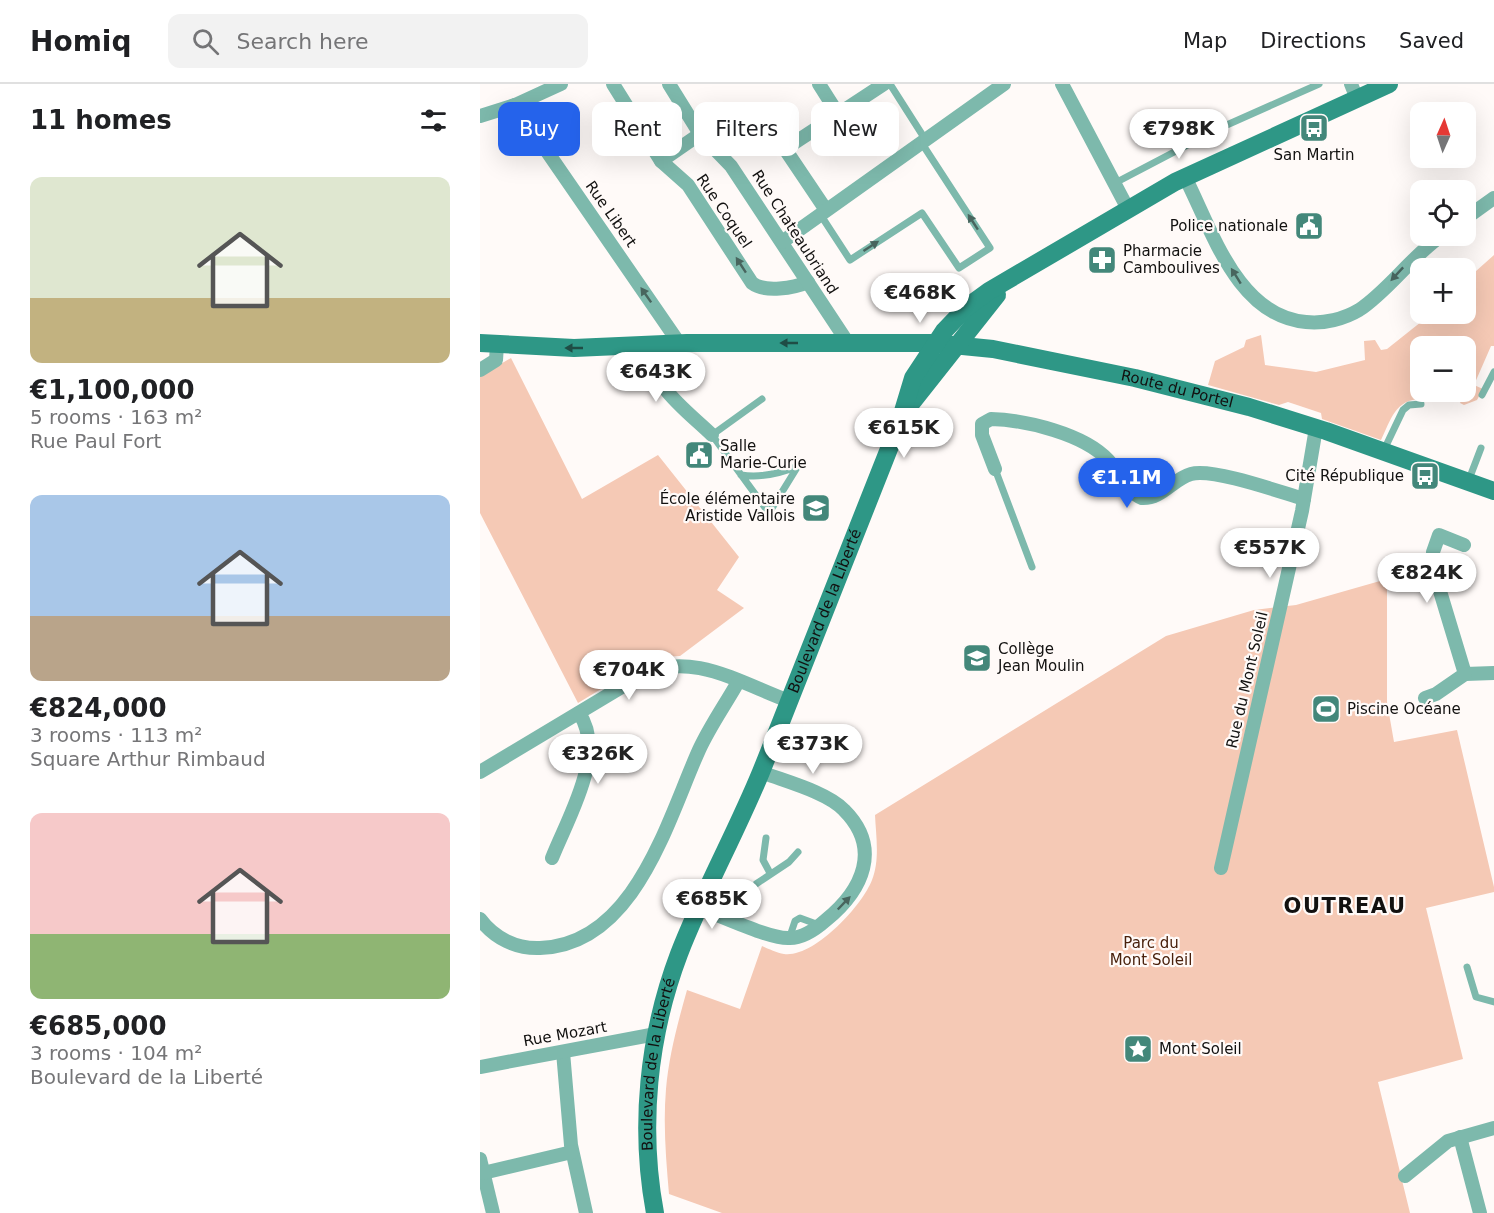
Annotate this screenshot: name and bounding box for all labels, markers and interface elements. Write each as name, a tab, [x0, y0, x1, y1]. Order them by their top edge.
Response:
search box	[168, 14, 588, 68]
text: Homiq	[30, 25, 132, 58]
icon: search	[189, 25, 222, 58]
text: Search here	[237, 29, 369, 54]
text: Map	[1183, 29, 1227, 53]
text: Directions	[1260, 29, 1366, 53]
text: Saved	[1399, 29, 1464, 53]
chip: Buy	[498, 102, 580, 156]
chip: Rent	[592, 102, 682, 156]
chip: Filters	[694, 102, 799, 156]
chip: New	[811, 102, 899, 156]
north arrow	[1410, 102, 1476, 168]
map controls	[1410, 102, 1476, 402]
icon: filters	[417, 104, 450, 137]
text: 11 homes	[30, 105, 172, 135]
pin: €798K	[1137, 109, 1221, 160]
bus stop icon: San Martin	[1298, 112, 1330, 144]
text: €798K	[1143, 116, 1215, 140]
place label: San Martin	[1274, 146, 1354, 164]
street label: Rue Chateaubriand	[748, 167, 842, 297]
street label: Rue Coquel	[693, 171, 755, 251]
street label: Rue Libert	[582, 177, 640, 251]
button: locate	[1410, 180, 1476, 246]
public building icon: Police nationale	[1293, 210, 1325, 242]
one-way arrow	[968, 214, 979, 230]
icon: home	[186, 216, 294, 324]
place label: Police nationale	[1170, 217, 1288, 235]
one-way arrow	[863, 240, 879, 252]
place label: Pharmacie Camboulives	[1123, 242, 1220, 277]
pharmacy icon: Pharmacie Camboulives	[1086, 244, 1118, 276]
one-way arrow	[735, 257, 746, 273]
button: +	[1410, 258, 1476, 324]
one-way arrow	[1391, 266, 1404, 281]
one-way arrow	[1231, 268, 1242, 284]
pin: €468K	[878, 273, 962, 324]
text: €468K	[884, 280, 956, 304]
one-way arrow	[641, 287, 652, 303]
button: −	[1410, 336, 1476, 402]
one-way arrow	[780, 338, 799, 348]
one-way arrow	[564, 343, 583, 353]
pin: €643K	[614, 352, 698, 403]
text: €643K	[620, 359, 692, 383]
street label: Route du Portel	[1119, 366, 1235, 412]
text: €1,100,000	[30, 375, 194, 405]
text: 5 rooms · 163 m²	[30, 405, 202, 429]
pin: €615K	[862, 408, 946, 459]
text: €615K	[868, 415, 940, 439]
text: Rue Paul Fort	[30, 429, 161, 453]
place label: Salle Marie-Curie	[720, 437, 807, 472]
public building icon: Salle Marie-Curie	[683, 439, 715, 471]
pin: €1.1M	[1085, 458, 1169, 509]
bus stop icon: Cité République	[1409, 460, 1441, 492]
text: €1.1M	[1092, 465, 1162, 489]
place label: Cité République	[1285, 467, 1404, 485]
place label: École élémentaire Aristide Vallois	[660, 489, 795, 525]
school or university icon: École élémentaire Aristide Vallois	[800, 492, 832, 524]
street label: Boulevard de la Liberté	[784, 526, 865, 696]
pin: €557K	[1228, 528, 1312, 579]
icon: home	[186, 534, 294, 642]
text: €557K	[1234, 535, 1306, 559]
pin: €824K	[1385, 553, 1469, 604]
text: €824K	[1391, 560, 1463, 584]
street label: Rue du Mont Soleil	[1223, 610, 1271, 750]
place label: Collège Jean Moulin	[997, 640, 1085, 675]
school or university icon: Collège Jean Moulin	[961, 642, 993, 674]
pin: €704K	[587, 650, 671, 701]
text: €704K	[593, 657, 665, 681]
text: €824,000	[30, 693, 167, 723]
sports icon: Piscine Océane	[1310, 693, 1342, 725]
place label: Piscine Océane	[1347, 700, 1461, 718]
text: 3 rooms · 113 m²	[30, 723, 202, 747]
pin: €373K	[771, 724, 855, 775]
text: €373K	[777, 731, 849, 755]
pin: €326K	[556, 734, 640, 785]
text: €326K	[562, 741, 634, 765]
text: Square Arthur Rimbaud	[30, 747, 266, 771]
icon: home	[186, 852, 294, 960]
pin: €685K	[670, 879, 754, 930]
text: €685K	[676, 886, 748, 910]
district label: OUTREAU	[1284, 894, 1406, 918]
one-way arrow	[836, 897, 850, 911]
park label: Parc du Mont Soleil	[1110, 934, 1192, 969]
street label: Boulevard de la Liberté	[638, 976, 679, 1151]
text: €685,000	[30, 1011, 167, 1041]
street label: Rue Mozart	[522, 1018, 608, 1050]
place icon: Mont Soleil	[1122, 1033, 1154, 1065]
place label: Mont Soleil	[1159, 1040, 1242, 1058]
text: 3 rooms · 104 m²	[30, 1041, 202, 1065]
text: Boulevard de la Liberté	[30, 1065, 263, 1089]

